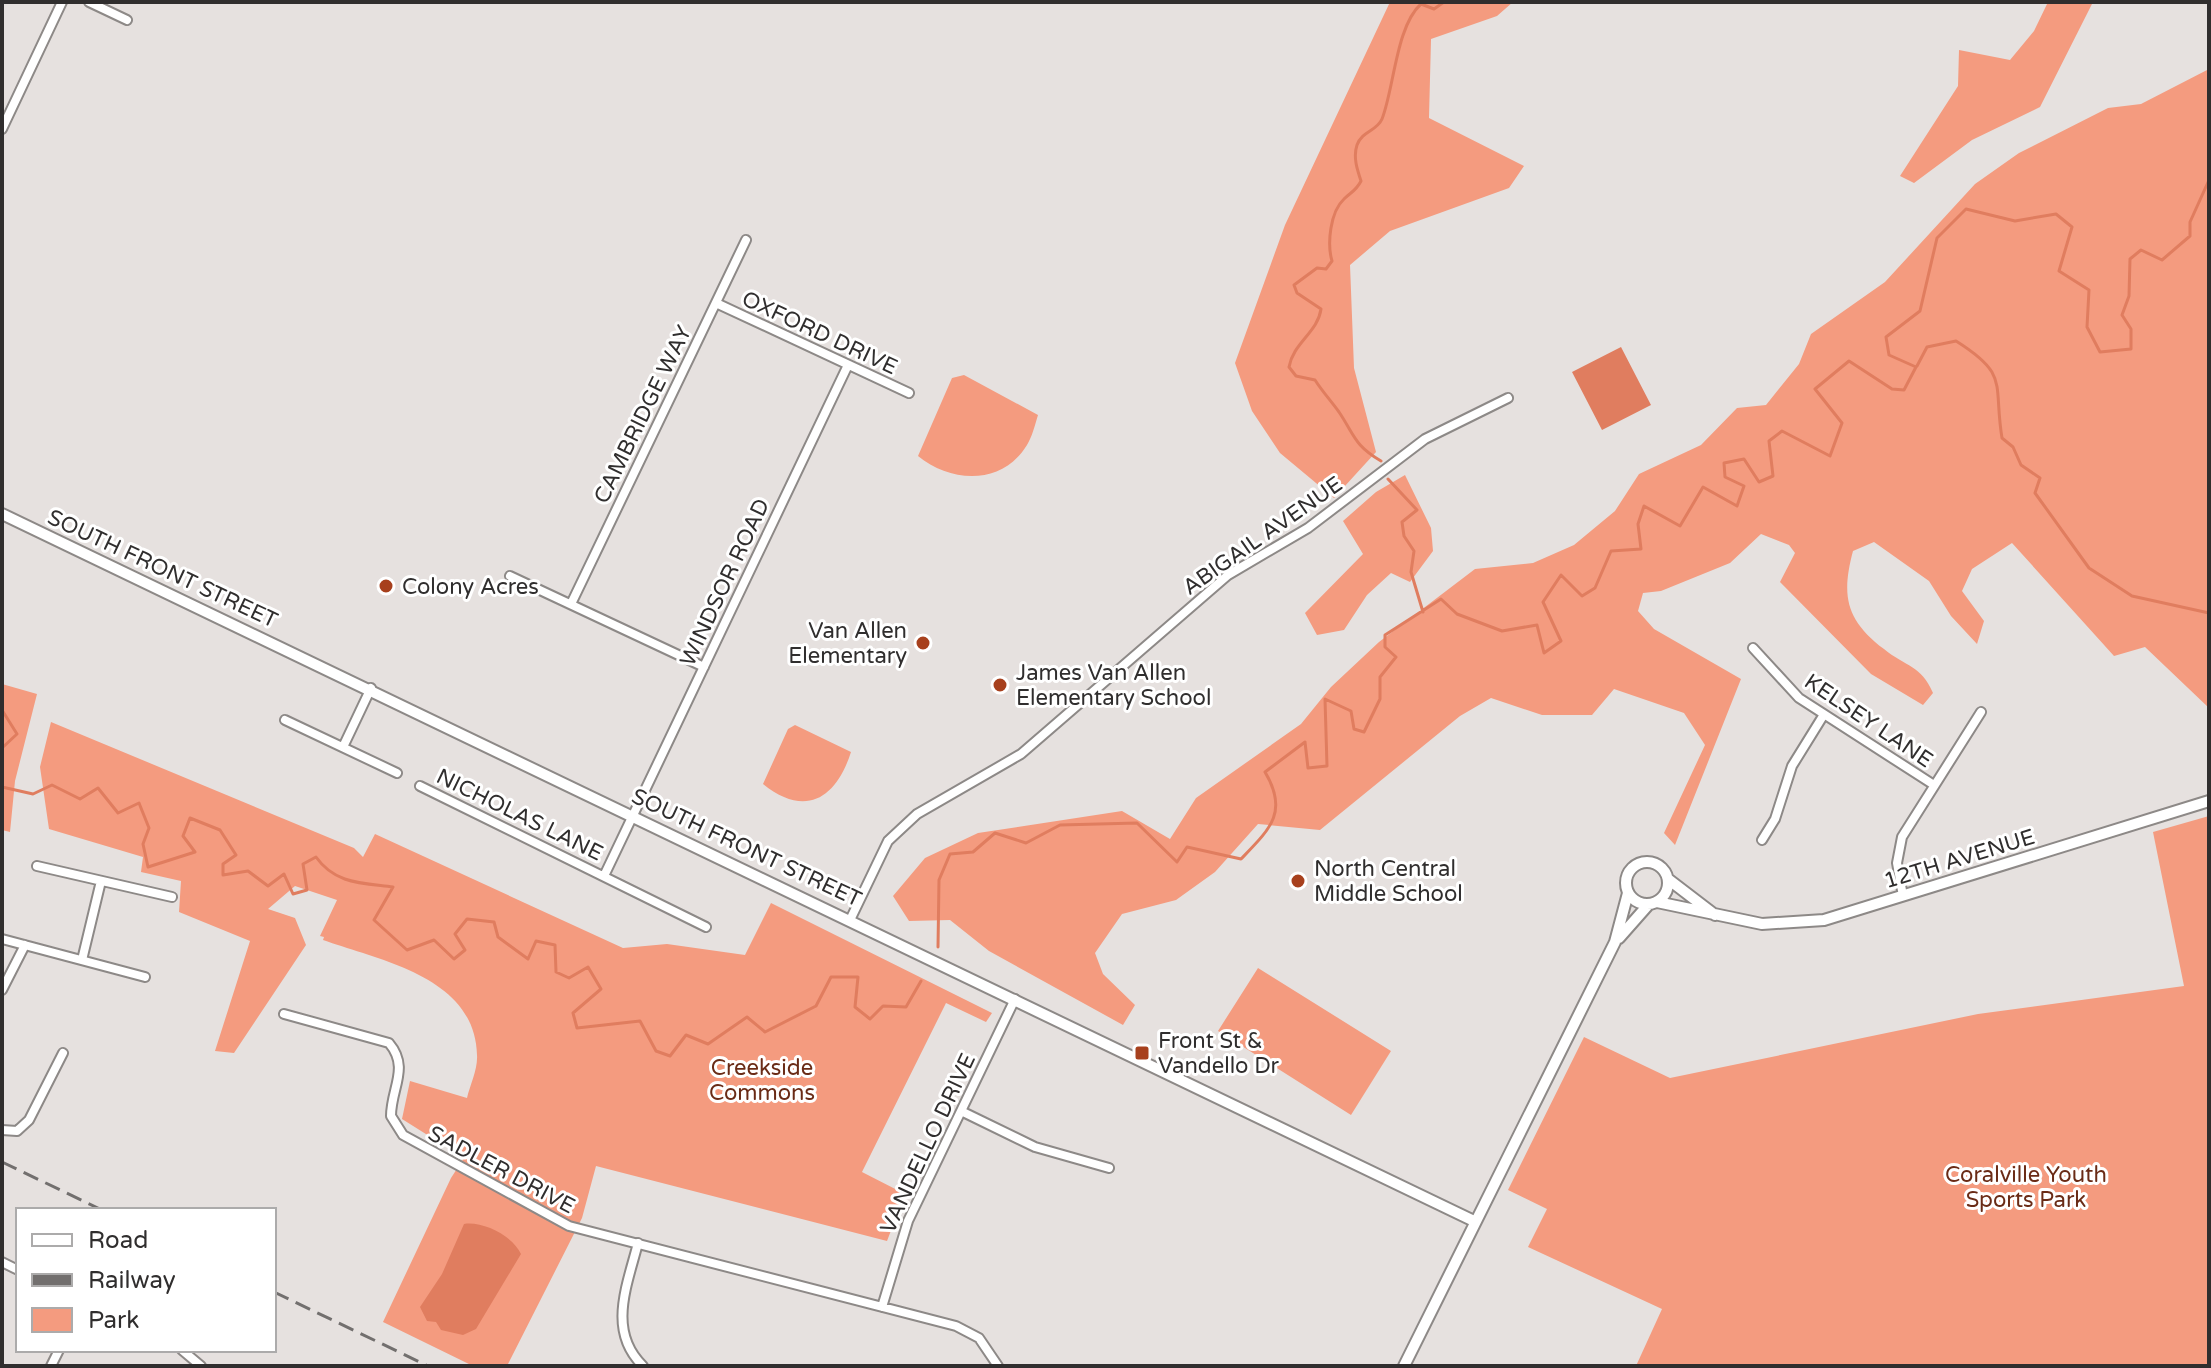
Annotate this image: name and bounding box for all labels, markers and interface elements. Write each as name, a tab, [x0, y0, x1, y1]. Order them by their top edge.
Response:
street label: OXFORD DRIVE	[738, 286, 901, 380]
street label: CAMBRIDGE WAY	[589, 321, 697, 508]
street label: ABIGAIL AVENUE	[1178, 471, 1347, 601]
street label: WINDSOR ROAD	[675, 495, 775, 670]
street label: SOUTH FRONT STREET	[43, 504, 282, 634]
place label: Colony Acres	[402, 574, 539, 600]
marker: Colony Acres	[377, 577, 395, 595]
place label: Van Allen Elementary	[788, 618, 907, 669]
marker: Van Allen Elementary	[914, 634, 932, 652]
place label: James Van Allen Elementary School	[1016, 660, 1211, 711]
street label: KELSEY LANE	[1799, 668, 1938, 773]
marker: James Van Allen Elementary School	[991, 676, 1009, 694]
street label: NICHOLAS LANE	[432, 763, 607, 866]
street label: SOUTH FRONT STREET	[627, 783, 866, 913]
street label: 12TH AVENUE	[1881, 824, 2038, 894]
place label: North Central Middle School	[1314, 856, 1463, 907]
marker: North Central Middle School	[1289, 872, 1307, 890]
place label: Front St & Vandello Dr	[1158, 1028, 1280, 1079]
marker: Front St & Vandello Dr	[1133, 1044, 1151, 1062]
street label: VANDELLO DRIVE	[875, 1049, 981, 1238]
park label: Creekside Commons	[709, 1055, 815, 1106]
street label: SADLER DRIVE	[424, 1120, 579, 1219]
park label: Coralville Youth Sports Park	[1945, 1162, 2107, 1213]
legend	[16, 1208, 276, 1352]
text: Road	[88, 1226, 148, 1255]
text: Railway	[88, 1266, 176, 1295]
text: Park	[88, 1306, 139, 1335]

